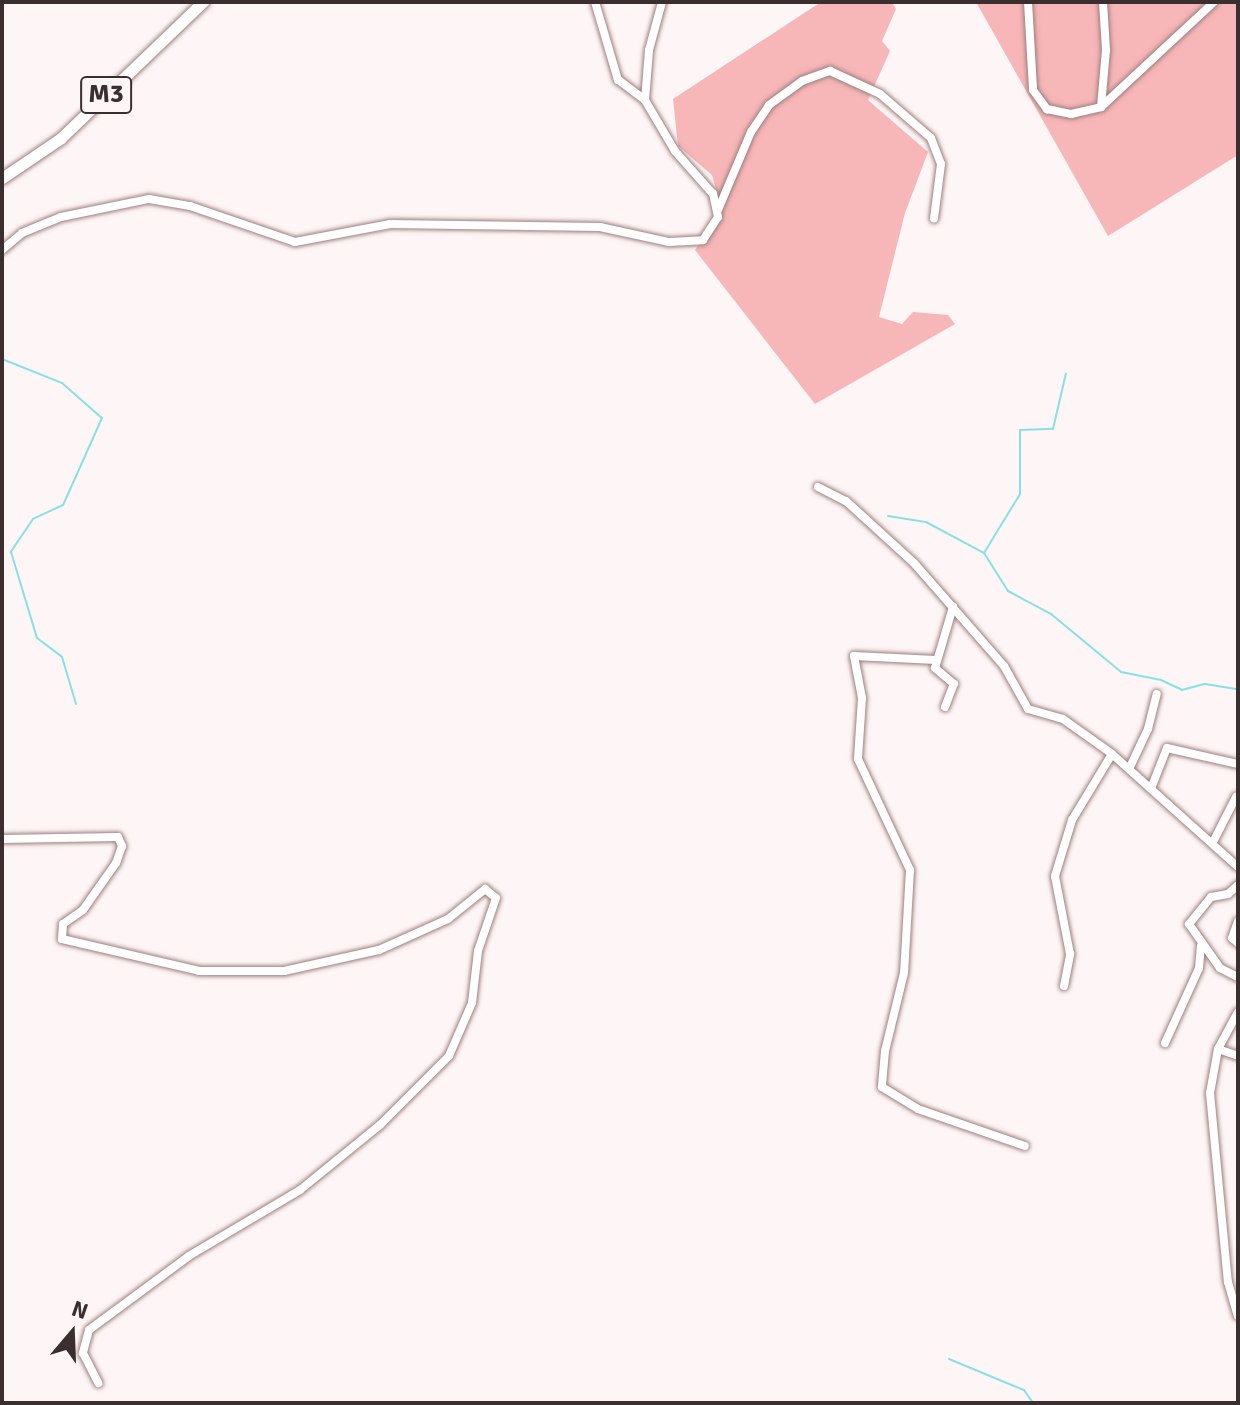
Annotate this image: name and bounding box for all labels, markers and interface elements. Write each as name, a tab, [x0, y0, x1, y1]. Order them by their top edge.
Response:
road number: M3	[80, 73, 132, 117]
north arrow	[32, 1293, 112, 1373]
text: N	[68, 1295, 92, 1325]

